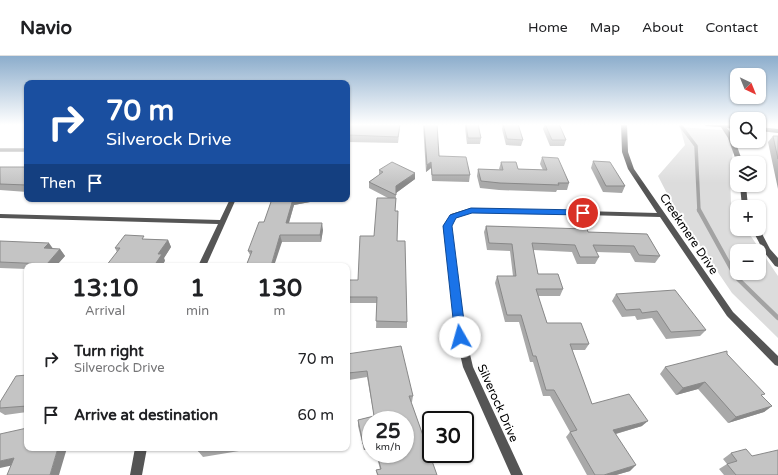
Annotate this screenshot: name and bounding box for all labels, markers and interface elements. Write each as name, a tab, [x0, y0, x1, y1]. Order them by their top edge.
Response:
text: Navio	[20, 17, 72, 39]
text: Home	[528, 19, 568, 36]
text: Map	[590, 19, 620, 36]
text: About	[642, 19, 684, 36]
text: Contact	[706, 19, 758, 36]
north arrow	[730, 68, 766, 104]
map controls	[730, 68, 766, 280]
text: 70 m	[106, 94, 174, 128]
icon: right	[40, 96, 92, 148]
button: search	[730, 112, 766, 148]
text: Silverock Drive	[106, 128, 231, 150]
button: layers	[730, 156, 766, 192]
icon: arrive	[84, 172, 106, 194]
text: Then	[40, 174, 76, 192]
street label: Creekmere Drive	[657, 191, 721, 277]
pin	[566, 196, 600, 230]
button: +	[730, 200, 766, 236]
icon: arrive	[572, 202, 594, 224]
button: −	[730, 244, 766, 280]
text: 13:10	[72, 274, 138, 303]
text: 1	[190, 274, 205, 303]
text: 130	[257, 274, 302, 303]
text: Arrival	[85, 303, 125, 319]
text: min	[186, 303, 209, 319]
text: m	[274, 303, 286, 319]
position arrow	[439, 316, 481, 358]
text: Turn right	[74, 342, 144, 360]
icon: right	[40, 348, 62, 370]
text: 70 m	[297, 350, 334, 368]
text: Silverock Drive	[74, 360, 165, 376]
street label: Silverock Drive	[475, 362, 521, 444]
icon: arrive	[40, 404, 62, 426]
text: Arrive at destination	[74, 406, 218, 424]
text: 60 m	[297, 406, 334, 424]
speed limit sign: 30	[422, 411, 474, 463]
text: 25	[375, 420, 401, 444]
text: km/h	[375, 441, 401, 453]

